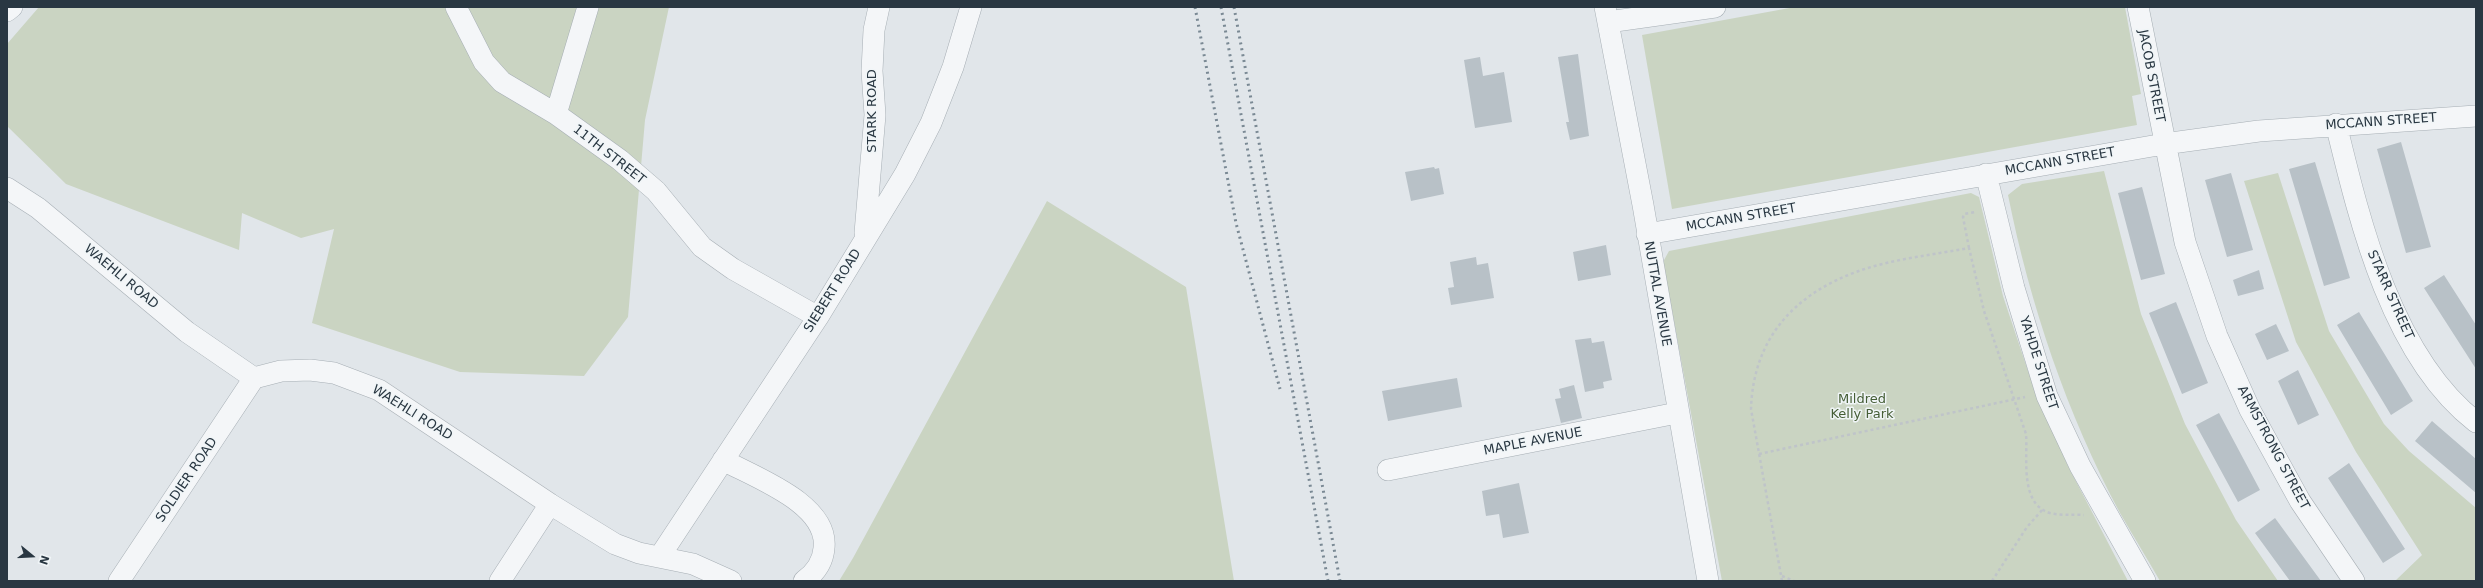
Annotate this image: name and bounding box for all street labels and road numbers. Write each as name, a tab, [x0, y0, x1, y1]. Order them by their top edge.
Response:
street label: JACOB STREET	[2134, 28, 2168, 124]
street label: STARK ROAD	[865, 69, 881, 153]
street label: MCCANN STREET	[2325, 110, 2437, 134]
street label: 11TH STREET	[570, 122, 648, 188]
street label: MCCANN STREET	[2004, 145, 2116, 179]
street label: MCCANN STREET	[1685, 201, 1797, 235]
street label: NUTTAL AVENUE	[1640, 240, 1674, 348]
street label: WAEHLI ROAD	[81, 241, 161, 313]
street label: SIEBERT ROAD	[801, 246, 865, 336]
street label: STARR STREET	[2363, 248, 2417, 342]
street label: YAHDE STREET	[2016, 314, 2060, 412]
street label: WAEHLI ROAD	[369, 382, 455, 444]
street label: ARMSTRONG STREET	[2234, 383, 2312, 513]
street label: MAPLE AVENUE	[1482, 425, 1584, 459]
street label: SOLDIER ROAD	[153, 435, 221, 525]

